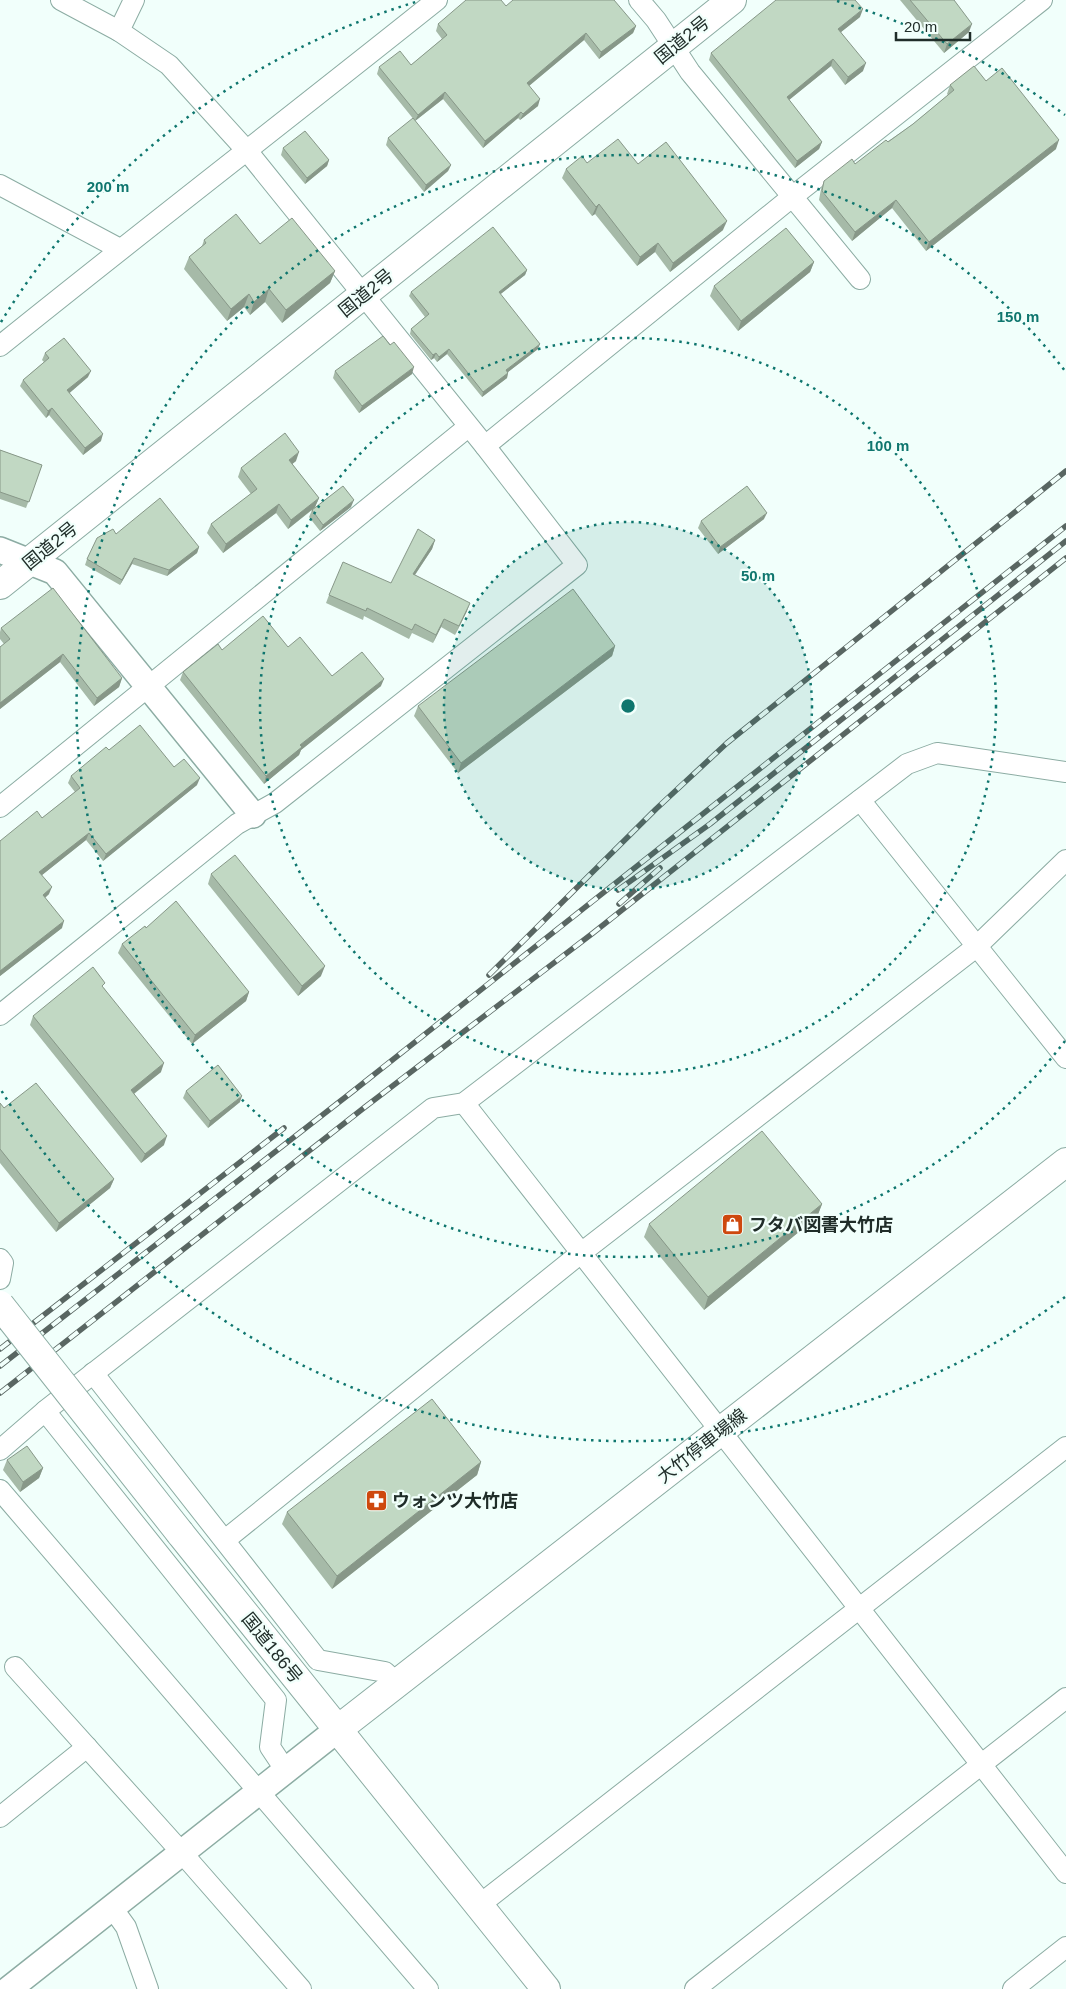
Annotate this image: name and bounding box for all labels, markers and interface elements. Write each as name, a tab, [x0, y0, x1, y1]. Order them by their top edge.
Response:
scale bar	[896, 10, 970, 42]
street label: 国道2号	[651, 12, 713, 68]
text: 20 m	[904, 18, 937, 35]
text: 200 m	[87, 178, 129, 195]
street label: 国道2号	[335, 265, 397, 321]
text: 150 m	[997, 308, 1039, 325]
text: 100 m	[867, 437, 909, 454]
street label: 国道2号	[19, 518, 81, 574]
text: 50 m	[741, 567, 775, 584]
centre of rings	[619, 697, 637, 715]
shop icon: フタバ図書大竹店	[721, 1213, 745, 1237]
place label: フタバ図書大竹店	[749, 1215, 893, 1235]
street label: 大竹停車場線	[653, 1405, 751, 1487]
pharmacy icon: ウォンツ大竹店	[364, 1489, 388, 1513]
place label: ウォンツ大竹店	[392, 1491, 518, 1511]
street label: 国道186号	[238, 1609, 306, 1687]

